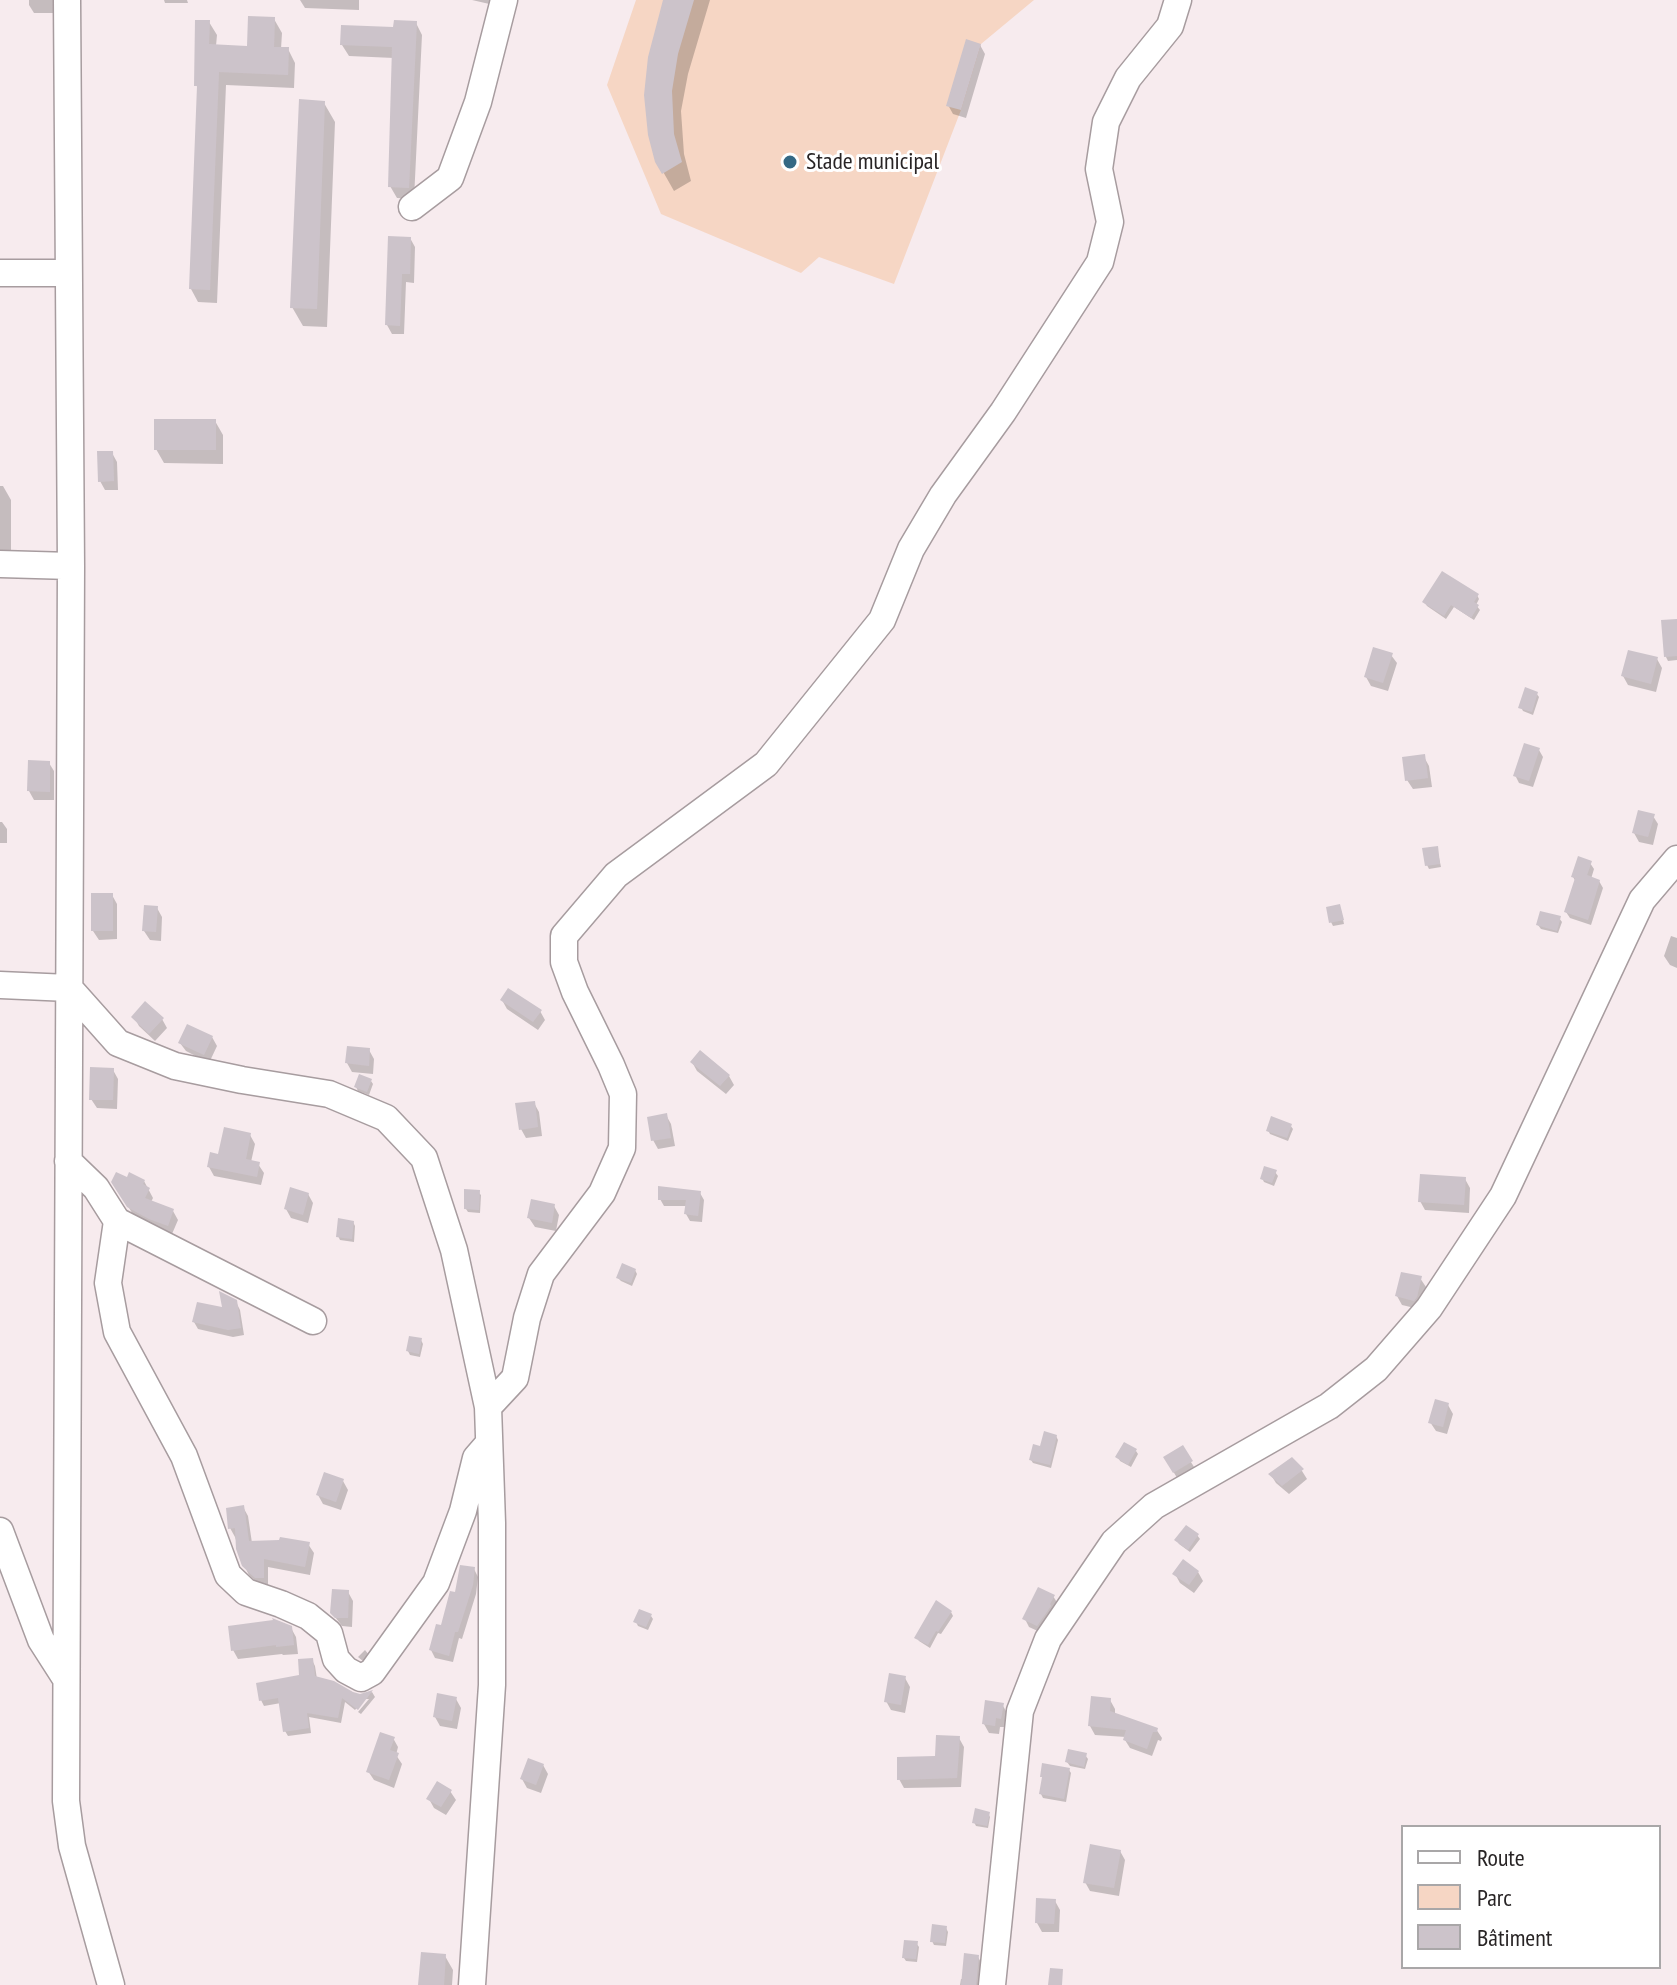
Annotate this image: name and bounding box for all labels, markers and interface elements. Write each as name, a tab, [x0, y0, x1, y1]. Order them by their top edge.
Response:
place label: Stade municipal	[806, 148, 939, 176]
marker: Stade municipal	[781, 153, 799, 171]
legend	[1401, 1825, 1661, 1969]
text: Route	[1477, 1842, 1525, 1873]
text: Parc	[1477, 1882, 1512, 1913]
text: Bâtiment	[1477, 1922, 1552, 1953]

